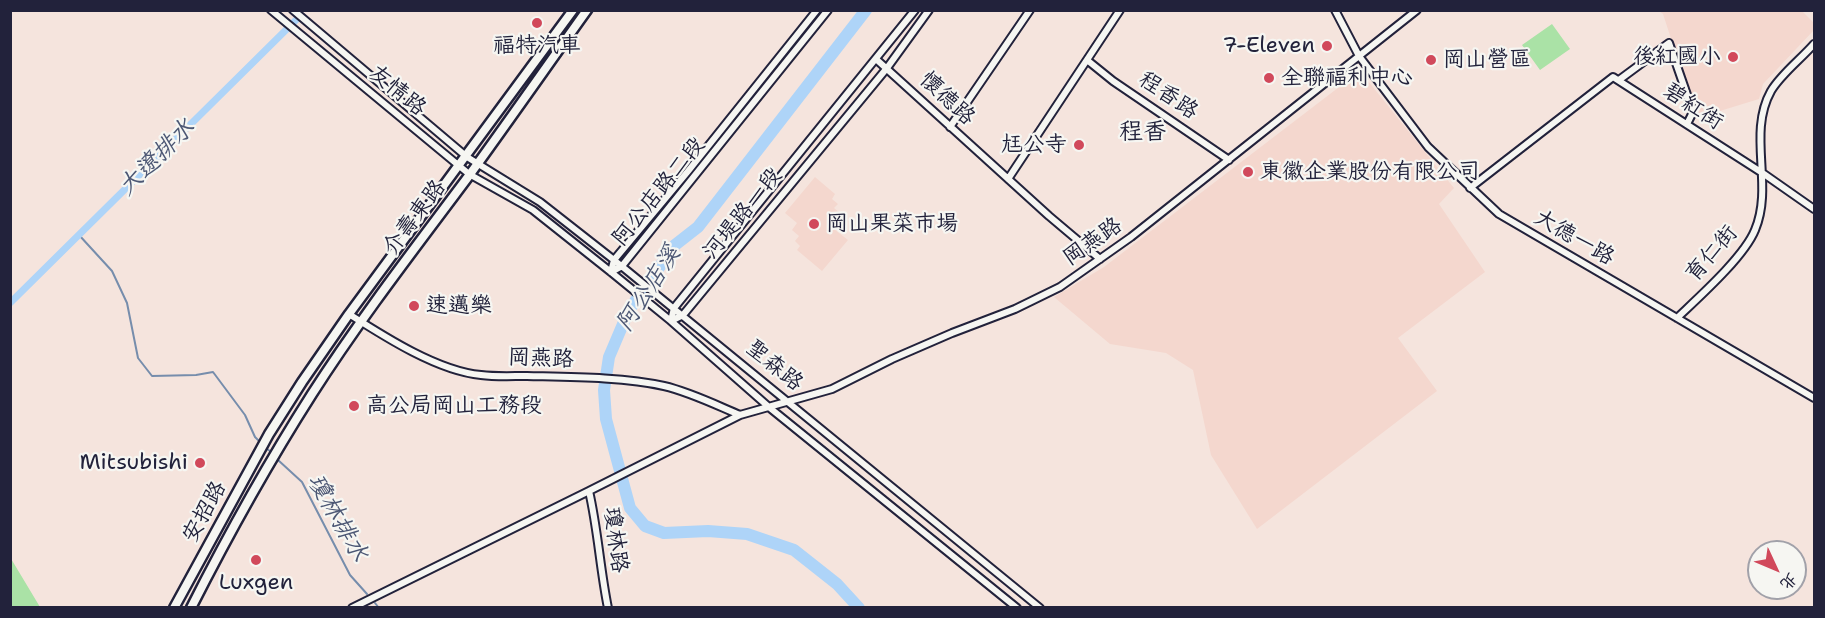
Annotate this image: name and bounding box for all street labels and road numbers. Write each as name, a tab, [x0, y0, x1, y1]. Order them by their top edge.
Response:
street label: 友情路	[363, 60, 431, 122]
street label: 懷德路	[914, 67, 980, 131]
street label: 程香路	[1133, 67, 1203, 125]
street label: 碧紅街	[1658, 78, 1728, 136]
street label: 阿公店路二段	[607, 132, 711, 252]
street label: 河堤路一段	[698, 163, 788, 265]
street label: 介壽東路	[378, 175, 452, 261]
street label: 大德一路	[1529, 205, 1619, 271]
street label: 岡燕路	[1058, 212, 1128, 272]
street label: 育仁街	[1680, 220, 1744, 288]
street label: 聖森路	[740, 335, 808, 397]
street label: 岡燕路	[508, 345, 574, 373]
street label: 安招路	[177, 477, 233, 547]
street label: 瓊林路	[597, 505, 633, 575]

